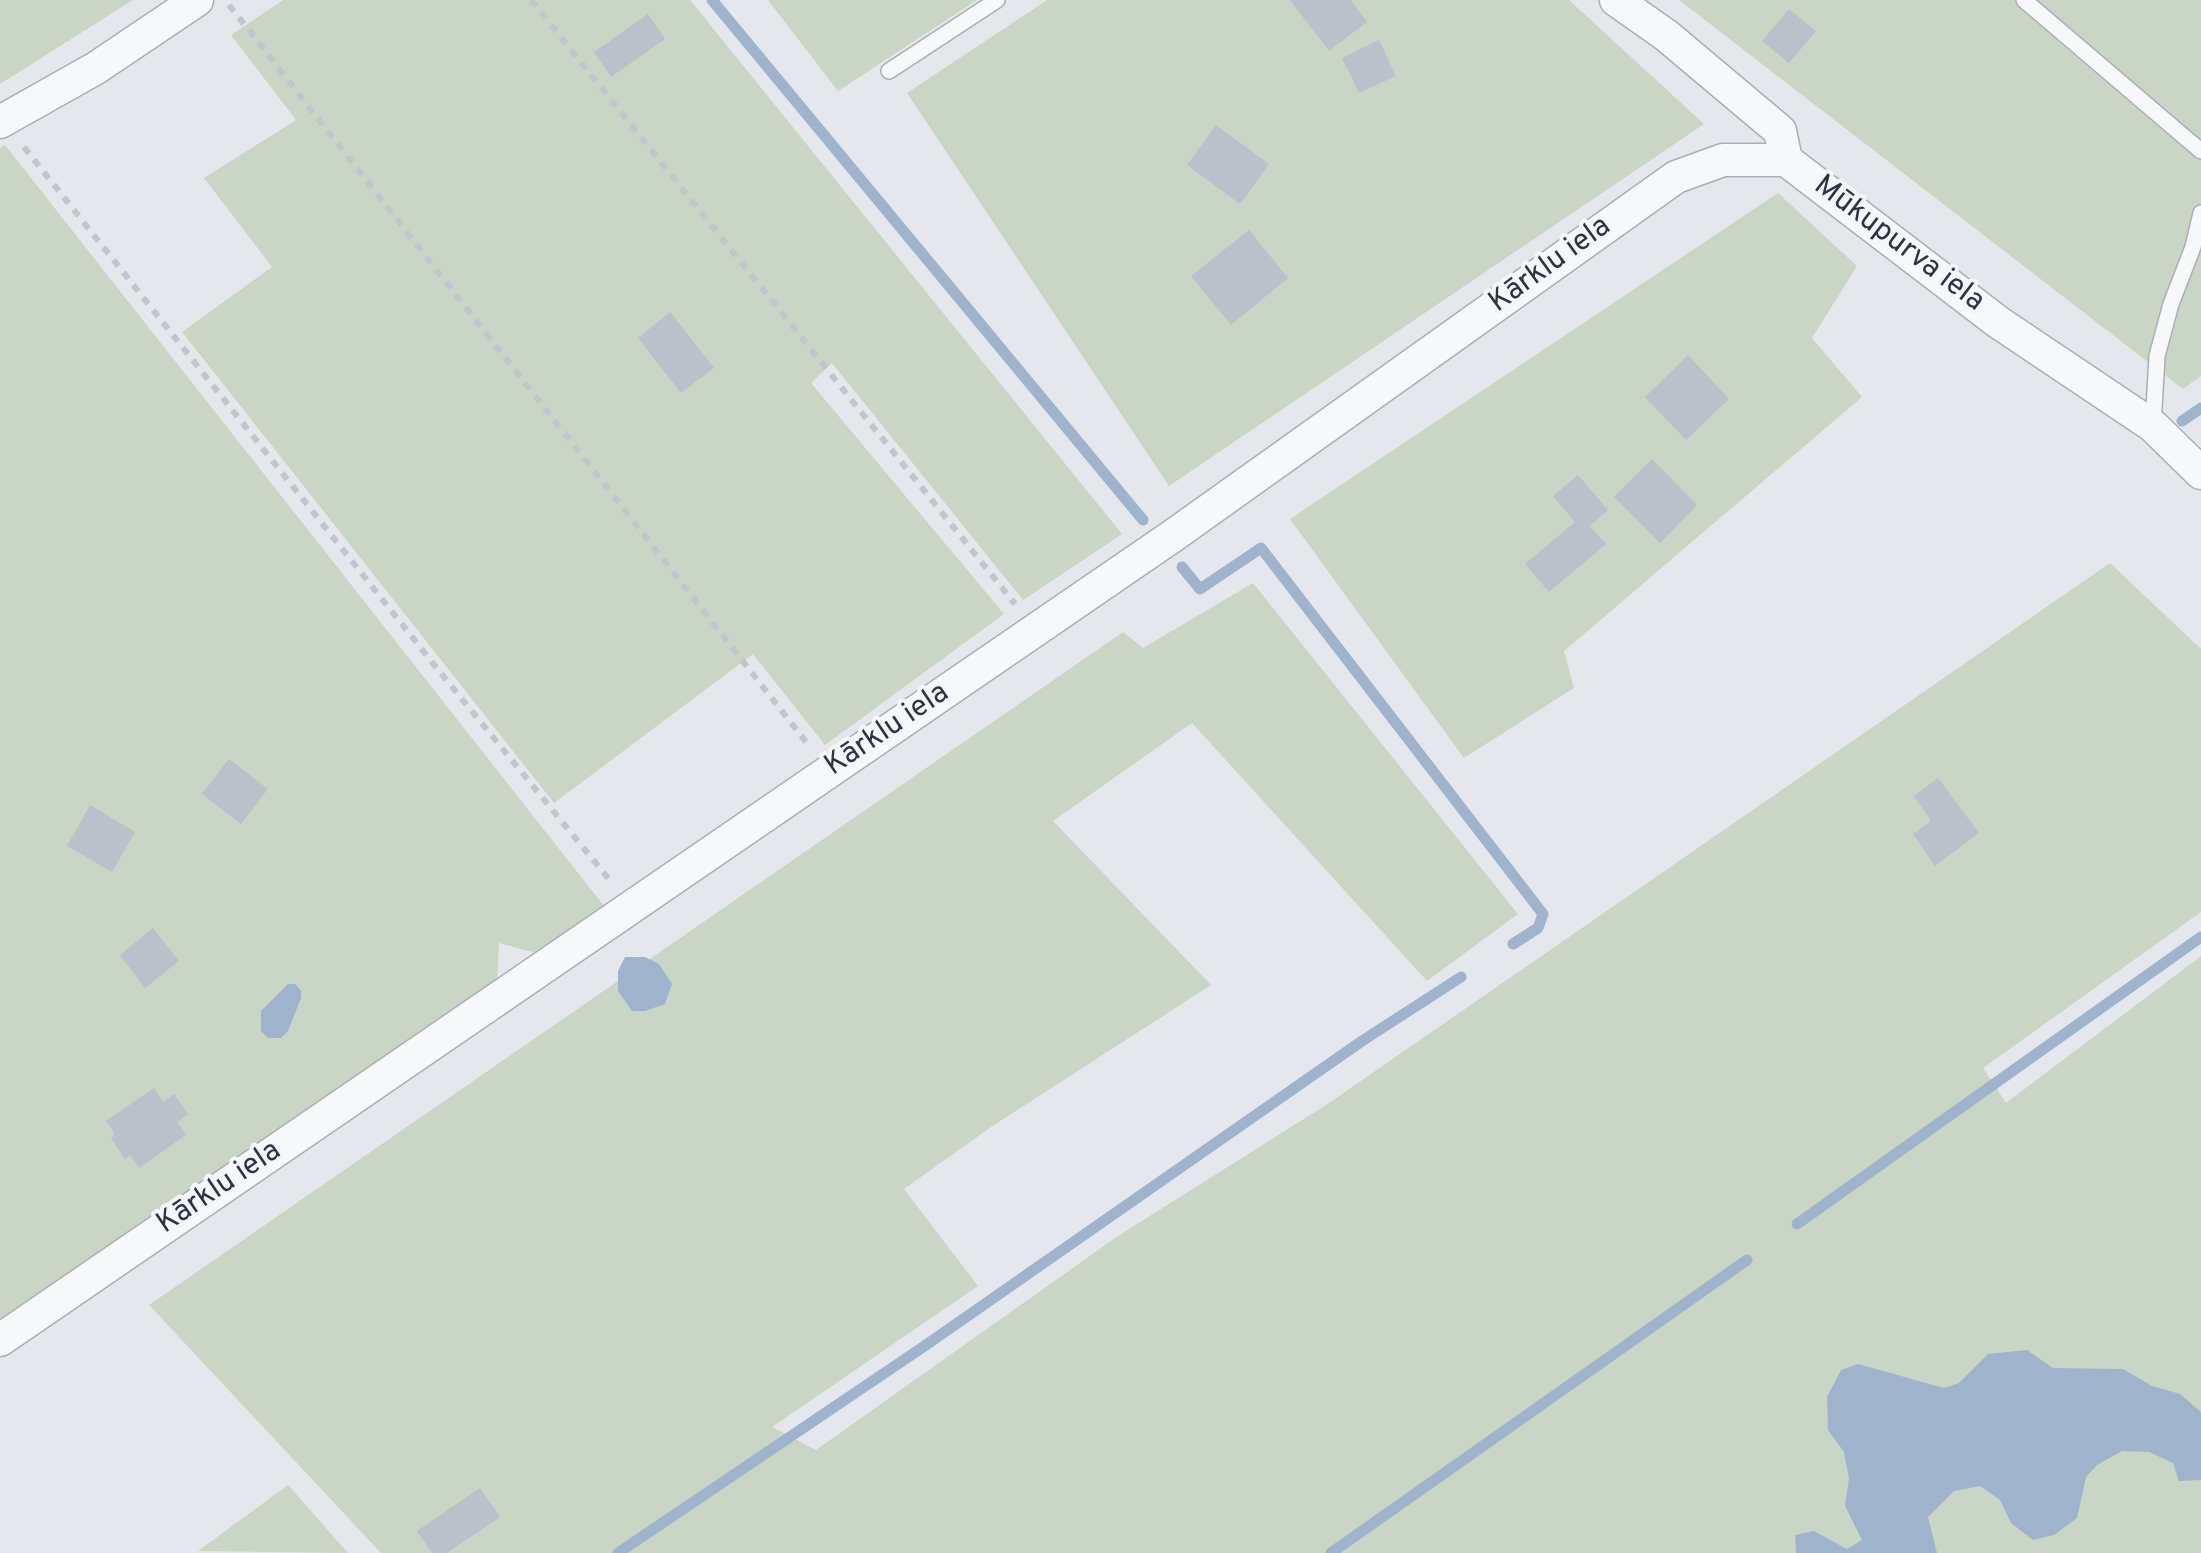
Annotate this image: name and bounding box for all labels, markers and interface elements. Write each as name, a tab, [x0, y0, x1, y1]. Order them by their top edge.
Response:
street label: Mūkupurva iela	[1805, 169, 1991, 321]
street label: Kārklu iela	[1483, 210, 1619, 322]
street label: Kārklu iela	[819, 676, 957, 786]
street label: Kārklu iela	[151, 1134, 289, 1244]

